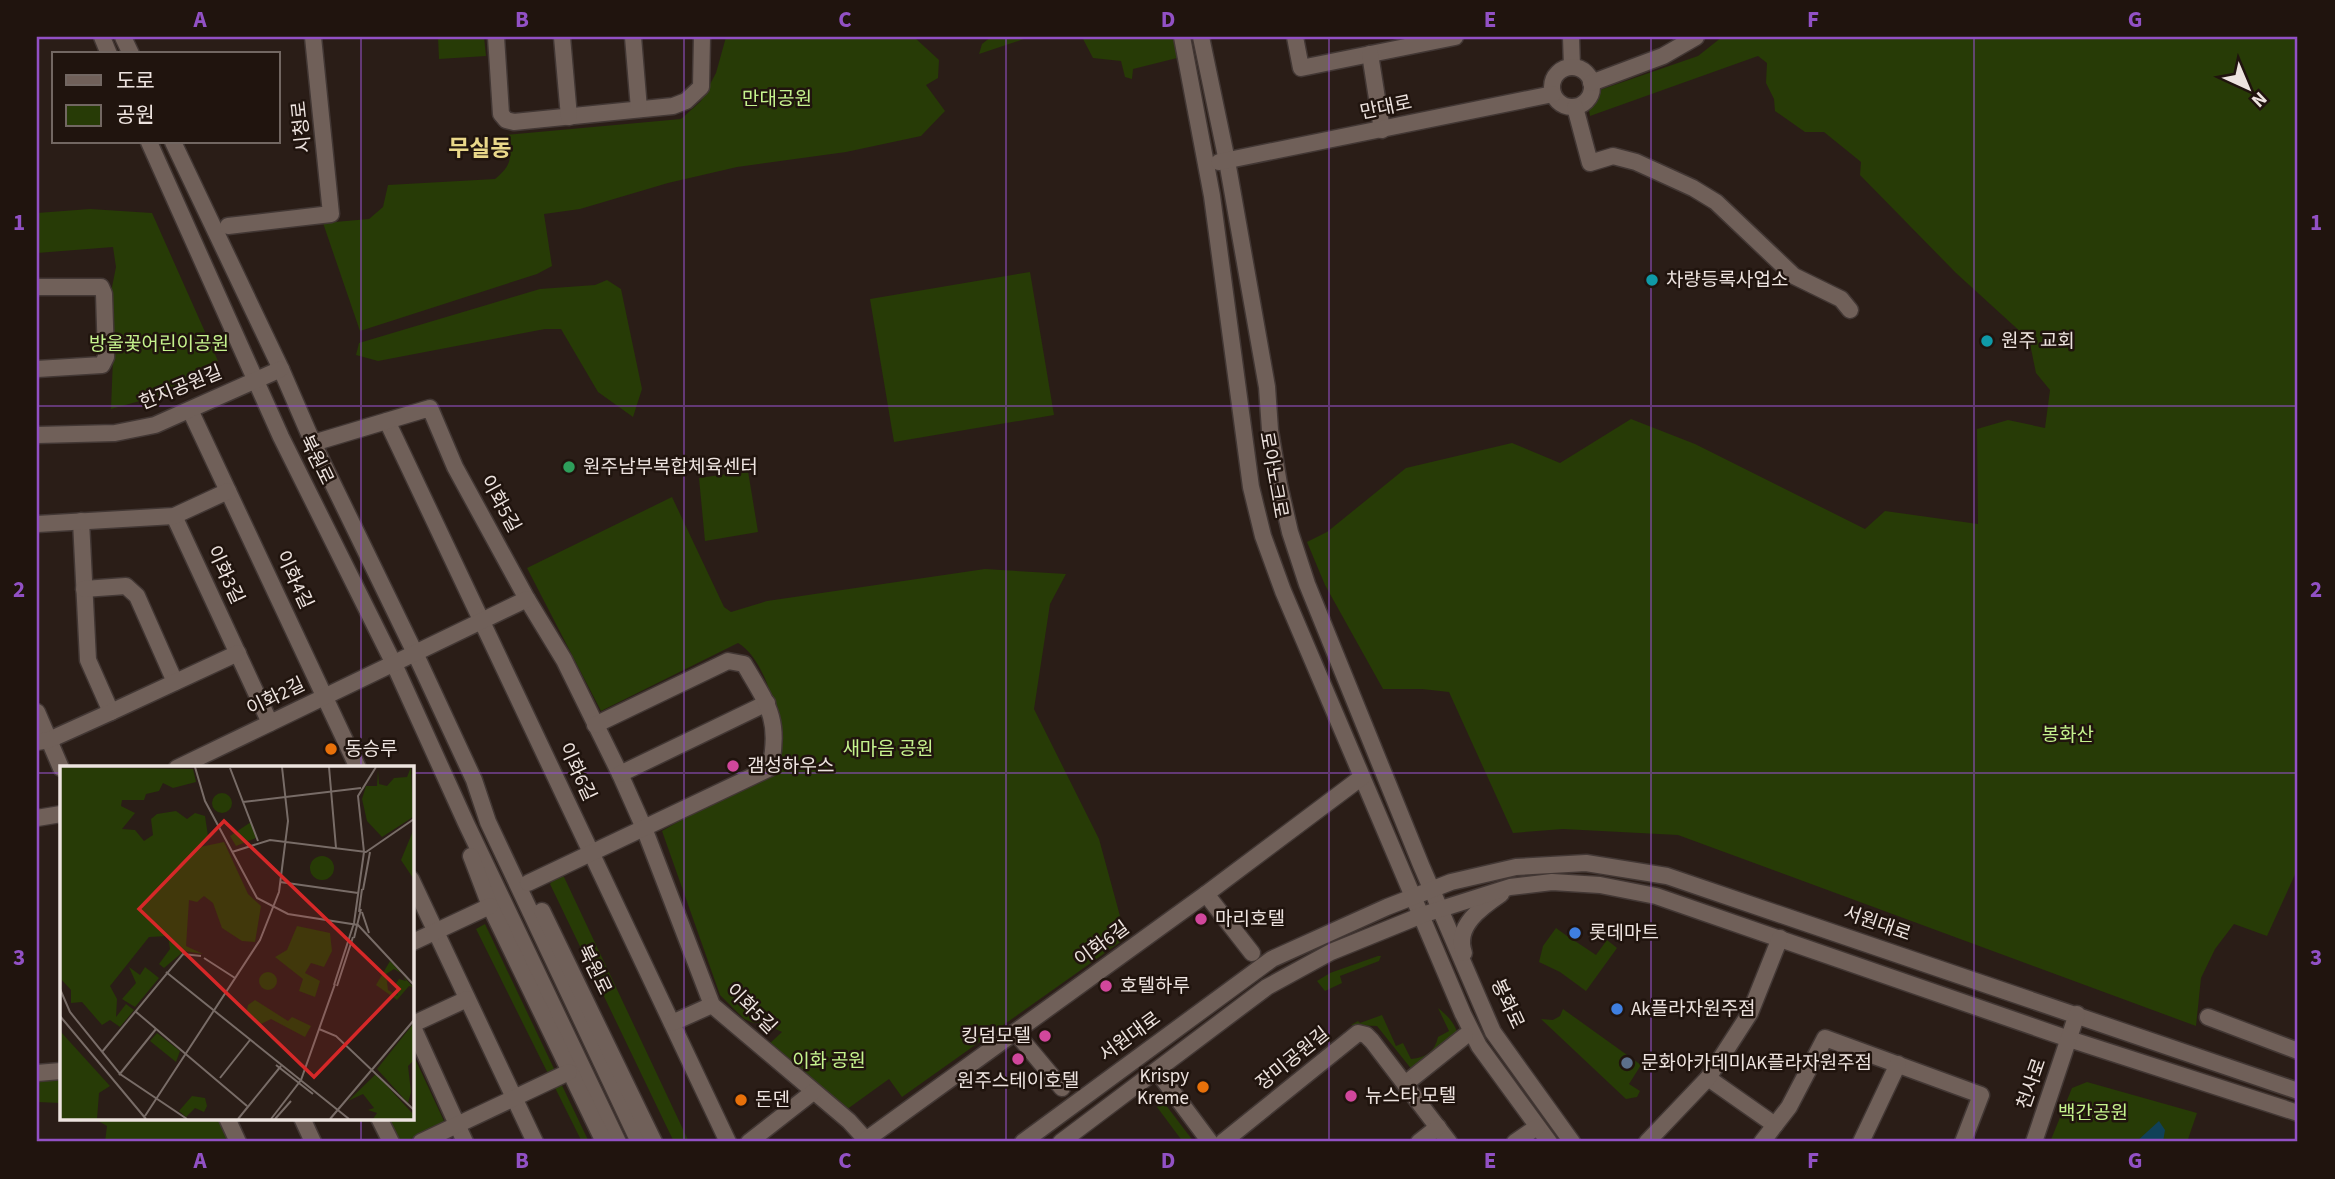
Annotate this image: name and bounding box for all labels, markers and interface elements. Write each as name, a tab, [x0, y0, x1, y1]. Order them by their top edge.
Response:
text: A	[192, 3, 207, 36]
text: B	[515, 3, 529, 36]
text: C	[838, 3, 852, 36]
text: D	[1161, 3, 1175, 36]
text: E	[1484, 3, 1496, 36]
text: F	[1807, 3, 1819, 36]
text: G	[2128, 3, 2142, 36]
legend	[52, 52, 280, 144]
north arrow	[2212, 52, 2282, 122]
text: 도로	[116, 66, 155, 96]
text: N	[2245, 85, 2273, 113]
park label: 만대공원	[742, 86, 812, 113]
street label: 만대로	[1358, 89, 1414, 127]
text: 공원	[116, 100, 155, 130]
street label: 시청로	[286, 100, 318, 154]
district label: 무실동	[448, 132, 512, 165]
text: 1	[13, 206, 25, 239]
text: 1	[2310, 206, 2322, 239]
place label: 차량등록사업소	[1666, 267, 1788, 294]
marker: 차량등록사업소	[1644, 272, 1660, 288]
place label: 원주 교회	[2001, 328, 2075, 355]
park label: 방울꽃어린이공원	[89, 331, 229, 358]
marker: 원주 교회	[1979, 333, 1995, 349]
street label: 한지공원길	[135, 359, 227, 417]
street label: 로아노크로	[1252, 430, 1294, 520]
street label: 북원로	[292, 431, 340, 489]
place label: 원주남부복합체육센터	[583, 454, 758, 481]
marker: 원주남부복합체육센터	[561, 459, 577, 475]
street label: 이화5길	[473, 470, 527, 538]
street label: 이화3길	[200, 541, 250, 609]
street label: 이화4길	[269, 546, 319, 614]
text: 2	[13, 573, 25, 606]
text: 2	[2310, 573, 2322, 606]
street label: 이화2길	[242, 671, 310, 723]
park label: 봉화산	[2042, 722, 2094, 749]
place label: 동승루	[345, 736, 397, 763]
park label: 새마음 공원	[842, 736, 934, 763]
street label: 이화6길	[552, 738, 602, 806]
marker: 동승루	[323, 741, 339, 757]
place label: 갬성하우스	[747, 753, 834, 780]
marker: 갬성하우스	[725, 758, 741, 774]
inset map	[60, 766, 413, 1120]
street label: 서원대로	[1840, 900, 1914, 948]
place label: 마리호텔	[1215, 906, 1285, 933]
marker: 마리호텔	[1193, 911, 1209, 927]
street label: 이화6길	[1069, 915, 1135, 973]
place label: 롯데마트	[1589, 920, 1659, 947]
marker: 롯데마트	[1567, 925, 1583, 941]
text: 3	[13, 941, 25, 974]
street label: 북원로	[570, 941, 618, 999]
text: 3	[2310, 941, 2322, 974]
place label: 호텔하루	[1120, 973, 1190, 1000]
street label: 봉화로	[1484, 975, 1530, 1033]
street label: 이화5길	[720, 978, 782, 1040]
marker: 호텔하루	[1098, 978, 1114, 994]
place label: Ak플라자원주점	[1631, 996, 1756, 1023]
marker: Ak플라자원주점	[1609, 1001, 1625, 1017]
street label: 서원대로	[1094, 1006, 1166, 1068]
street label: 장미공원길	[1251, 1021, 1335, 1097]
place label: 킹덤모텔	[961, 1023, 1031, 1050]
marker: 킹덤모텔	[1037, 1028, 1053, 1044]
park label: 이화 공원	[792, 1048, 866, 1075]
place label: 문화아카데미AK플라자원주점	[1641, 1050, 1872, 1077]
marker: 원주스테이호텔	[1010, 1051, 1026, 1067]
marker: 문화아카데미AK플라자원주점	[1619, 1055, 1635, 1071]
street label: 천사로	[2011, 1055, 2053, 1113]
place label: Krispy Kreme	[1137, 1063, 1189, 1112]
place label: 원주스테이호텔	[957, 1068, 1079, 1095]
marker: Krispy Kreme	[1195, 1079, 1211, 1095]
place label: 뉴스타 모텔	[1365, 1083, 1456, 1110]
place label: 돈덴	[755, 1087, 790, 1114]
marker: 뉴스타 모텔	[1343, 1088, 1359, 1104]
marker: 돈덴	[733, 1092, 749, 1108]
park label: 백간공원	[2058, 1100, 2128, 1127]
text: A	[192, 1144, 207, 1177]
text: B	[515, 1144, 529, 1177]
text: C	[838, 1144, 852, 1177]
text: D	[1161, 1144, 1175, 1177]
text: E	[1484, 1144, 1496, 1177]
text: F	[1807, 1144, 1819, 1177]
text: G	[2128, 1144, 2142, 1177]

